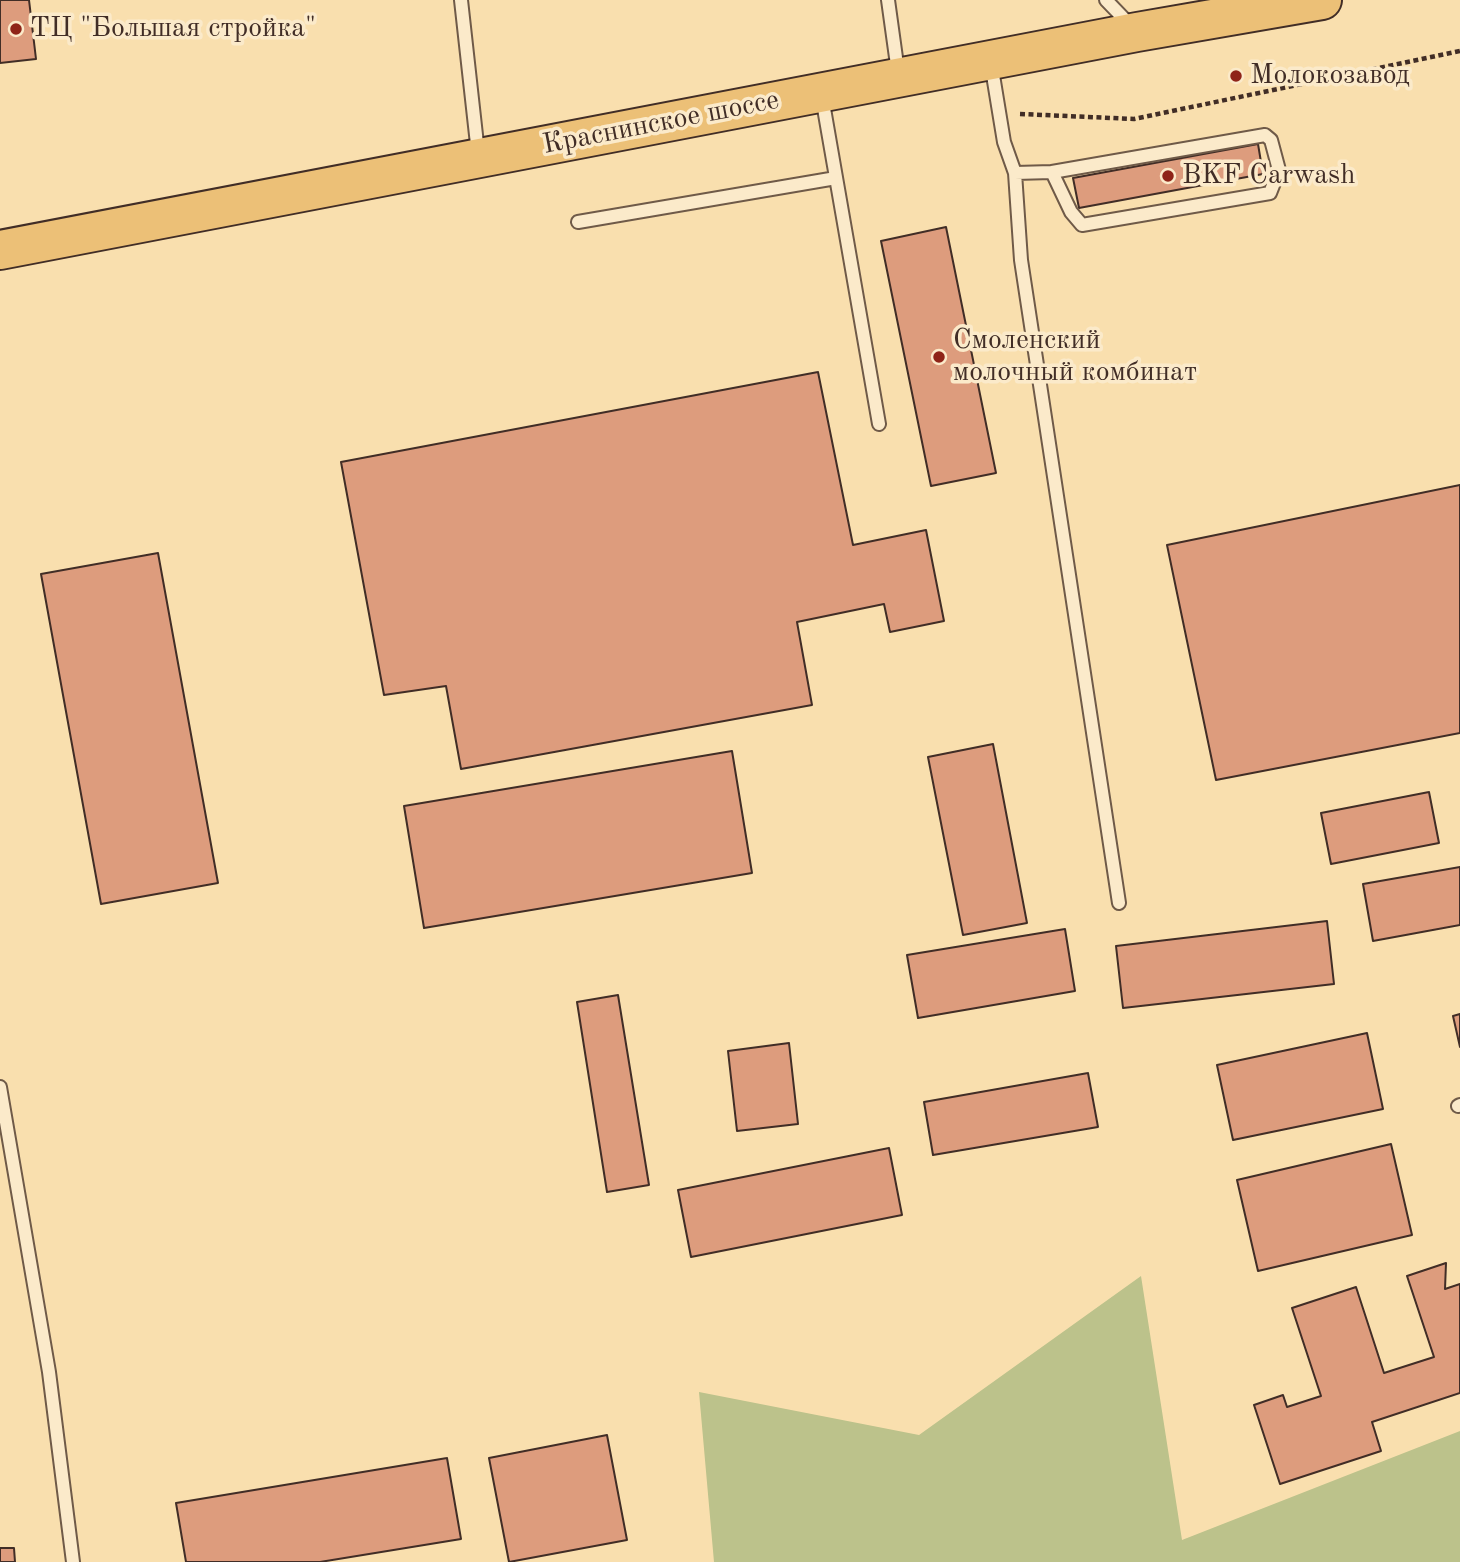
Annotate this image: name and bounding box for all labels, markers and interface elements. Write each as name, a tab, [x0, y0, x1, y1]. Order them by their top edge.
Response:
place label: ТЦ "Большая стройка"	[30, 12, 316, 46]
marker: ТЦ "Большая стройка"	[8, 21, 24, 37]
place label: Молокозавод	[1250, 59, 1410, 93]
marker: Молокозавод	[1228, 68, 1244, 84]
street label: Краснинское шоссе	[540, 84, 782, 162]
place label: BKF Carwash	[1182, 159, 1355, 193]
marker: BKF Carwash	[1160, 168, 1176, 184]
place label: Смоленский молочный комбинат	[953, 324, 1197, 390]
marker: Смоленский молочный комбинат	[931, 349, 947, 365]

